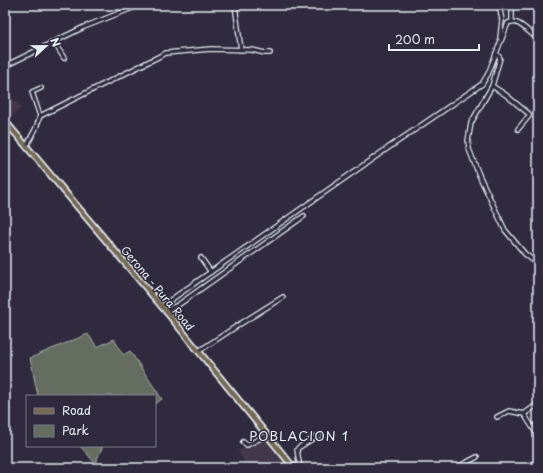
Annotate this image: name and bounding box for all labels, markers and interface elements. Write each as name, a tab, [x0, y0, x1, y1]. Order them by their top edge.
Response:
north arrow	[26, 26, 66, 66]
scale bar	[389, 26, 479, 52]
text: 200 m	[395, 30, 435, 48]
text: N	[46, 35, 65, 50]
street label: Gerona - Pura Road	[117, 242, 199, 334]
legend	[26, 395, 156, 447]
text: Road	[62, 401, 91, 419]
text: Park	[62, 421, 89, 439]
district label: POBLACION 1	[249, 426, 349, 445]

